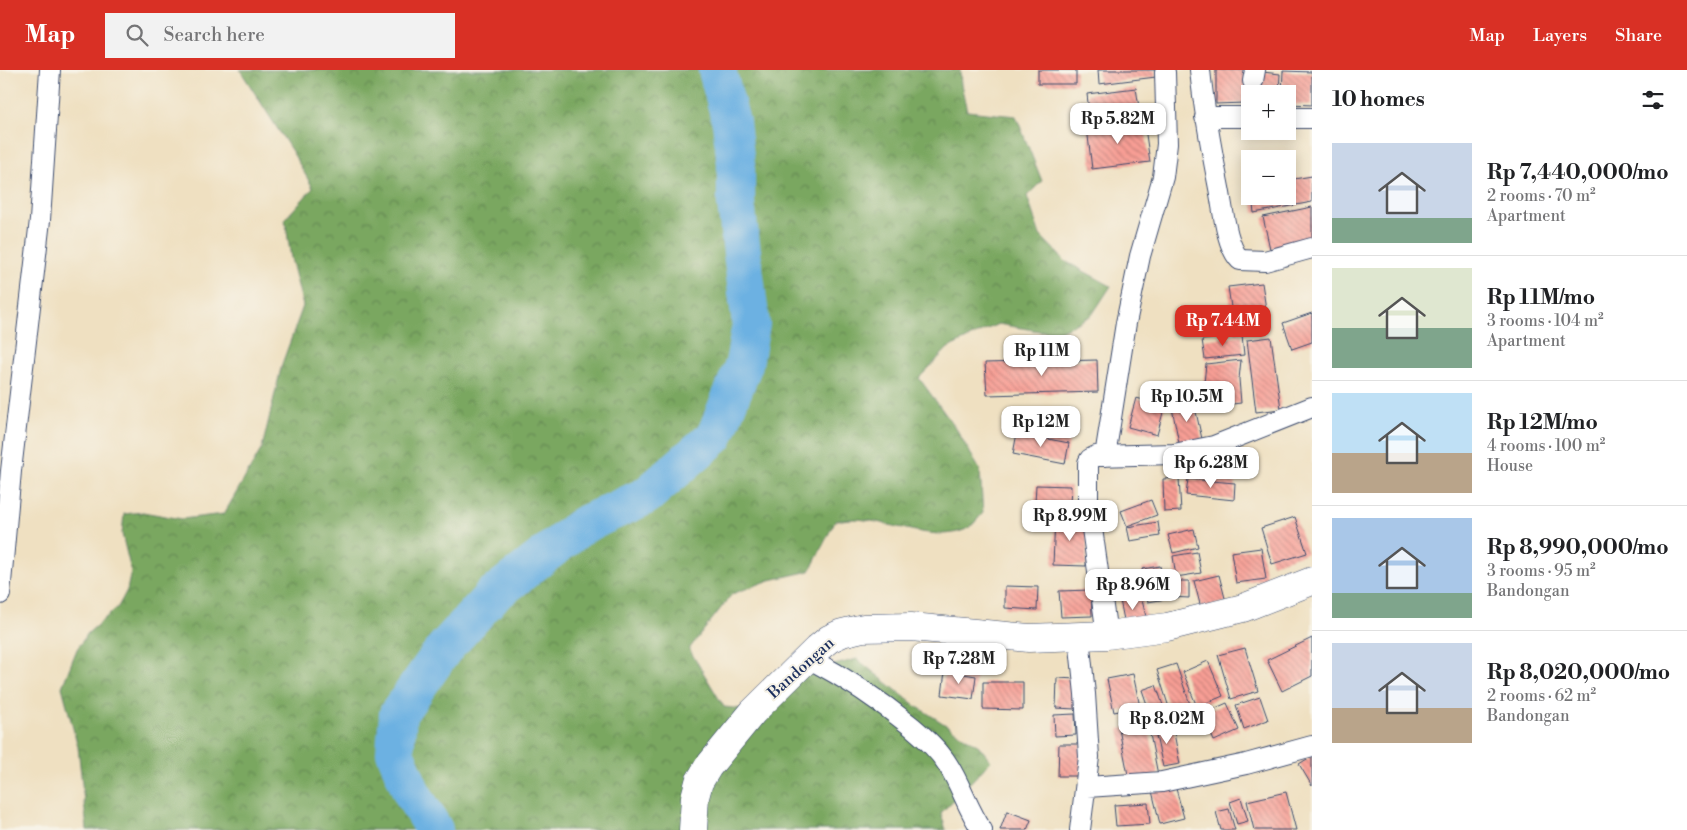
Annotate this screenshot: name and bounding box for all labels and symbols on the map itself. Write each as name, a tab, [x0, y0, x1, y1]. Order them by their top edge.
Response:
pin: Rp 5.82M	[1066, 102, 1170, 145]
pin: Rp 7.44M	[1171, 304, 1275, 347]
pin: Rp 11M	[1001, 334, 1083, 377]
pin: Rp 10.5M	[1135, 380, 1239, 423]
pin: Rp 12M	[1000, 406, 1082, 448]
pin: Rp 6.28M	[1159, 446, 1263, 489]
pin: Rp 8.99M	[1018, 500, 1122, 542]
pin: Rp 8.96M	[1081, 568, 1185, 611]
street label: Bandongan	[763, 633, 839, 704]
pin: Rp 7.28M	[907, 642, 1011, 685]
pin: Rp 8.02M	[1115, 702, 1219, 745]

